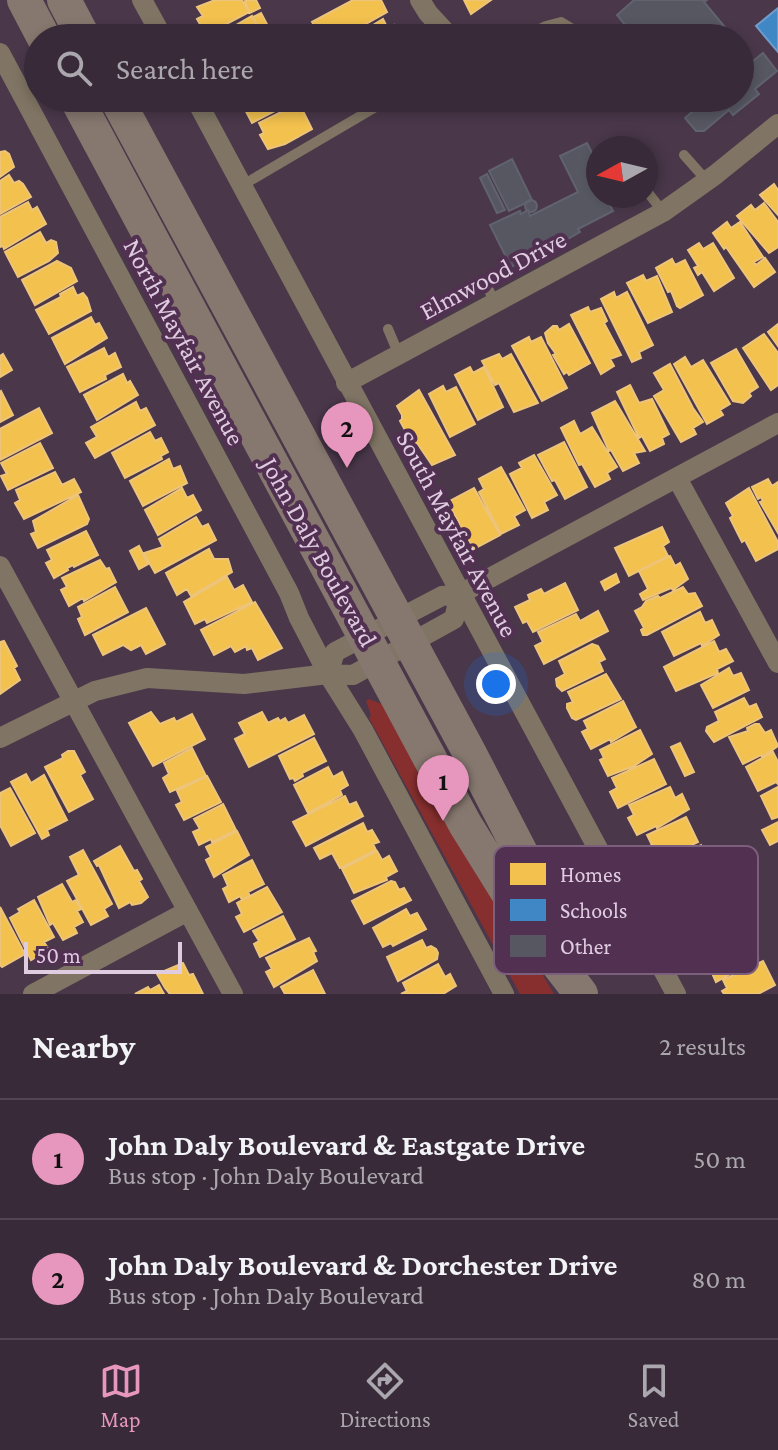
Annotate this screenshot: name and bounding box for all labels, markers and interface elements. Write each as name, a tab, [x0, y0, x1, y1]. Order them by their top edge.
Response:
search box	[24, 24, 754, 112]
icon: search	[52, 46, 96, 90]
text: Search here	[116, 52, 254, 85]
north arrow	[586, 136, 658, 208]
street label: Elmwood Drive	[415, 224, 571, 326]
street label: North Mayfair Avenue	[117, 234, 251, 450]
pin: 2	[321, 402, 373, 468]
street label: South Mayfair Avenue	[390, 426, 524, 642]
street label: John Daly Boulevard	[254, 451, 383, 652]
your location	[476, 664, 516, 704]
pin: 1	[417, 755, 469, 821]
legend	[494, 846, 758, 974]
text: Homes	[560, 862, 621, 887]
text: Schools	[560, 898, 627, 923]
text: Other	[560, 934, 612, 959]
scale bar	[24, 938, 182, 974]
text: 50 m	[36, 943, 81, 968]
text: Nearby	[32, 1028, 135, 1065]
text: 2 results	[659, 1032, 746, 1061]
text: John Daly Boulevard & Eastgate Drive	[108, 1128, 585, 1161]
text: 1	[53, 1145, 63, 1174]
text: 50 m	[693, 1145, 746, 1174]
text: Bus stop · John Daly Boulevard	[108, 1161, 424, 1190]
text: John Daly Boulevard & Dorchester Drive	[108, 1248, 617, 1281]
text: 2	[51, 1265, 65, 1294]
text: 80 m	[692, 1265, 746, 1294]
text: Bus stop · John Daly Boulevard	[108, 1281, 424, 1310]
tab: Map	[99, 1359, 143, 1432]
tab: Directions	[340, 1359, 431, 1432]
tab: Saved	[628, 1359, 679, 1432]

